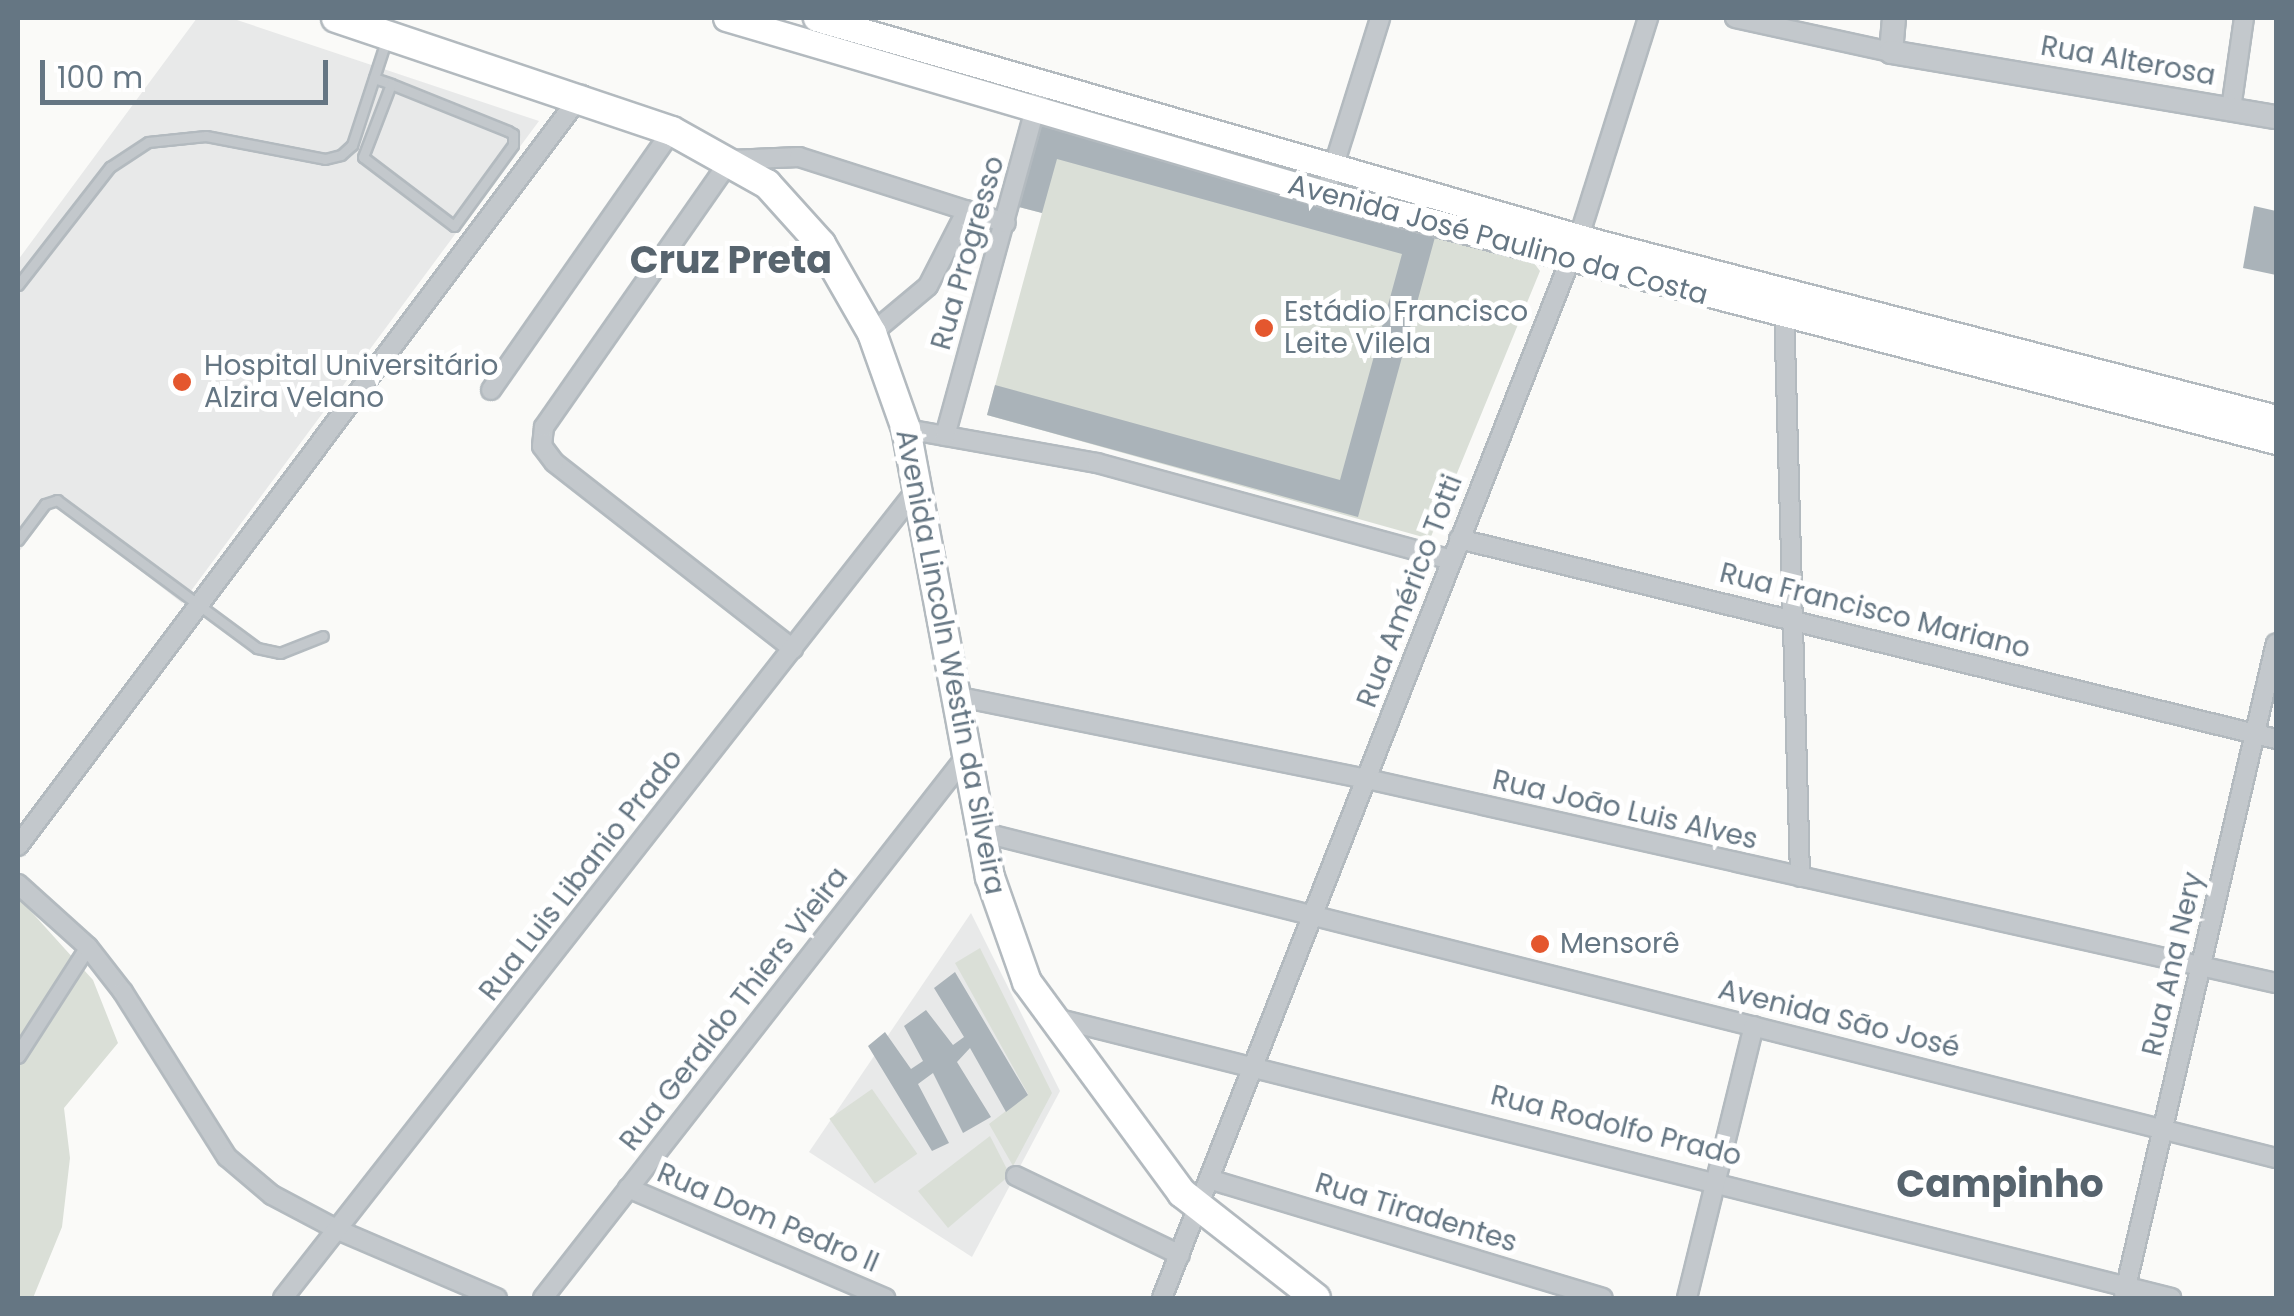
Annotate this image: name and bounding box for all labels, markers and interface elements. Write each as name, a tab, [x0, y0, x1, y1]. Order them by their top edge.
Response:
street label: Rua Alterosa	[2038, 29, 2218, 93]
scale bar	[45, 40, 332, 102]
text: 100 m	[57, 56, 143, 99]
street label: Rua Progresso	[924, 152, 1012, 354]
street label: Avenida José Paulino da Costa	[1285, 168, 1711, 312]
district label: Cruz Preta	[630, 237, 832, 283]
place label: Estádio Francisco Leite Vilela	[1284, 295, 1528, 361]
marker: Estádio Francisco Leite Vilela	[1253, 317, 1275, 339]
place label: Hospital Universitário Alzira Velano	[204, 349, 498, 415]
marker: Hospital Universitário Alzira Velano	[169, 369, 195, 395]
street label: Avenida Lincoln Westin da Silveira	[888, 427, 1012, 897]
street label: Rua Américo Totti	[1350, 470, 1470, 712]
street label: Rua Francisco Mariano	[1716, 556, 2034, 666]
street label: Rua Luis Libanio Prado	[472, 743, 690, 1007]
street label: Rua João Luis Alves	[1489, 763, 1761, 857]
street label: Rua Geraldo Thiers Vieira	[613, 861, 855, 1157]
street label: Rua Ana Nery	[2136, 869, 2210, 1059]
place label: Mensorê	[1560, 927, 1680, 961]
marker: Mensorê	[1529, 933, 1551, 955]
street label: Avenida São José	[1715, 973, 1963, 1065]
street label: Rua Rodolfo Prado	[1487, 1079, 1745, 1173]
street label: Rua Dom Pedro II	[652, 1156, 884, 1280]
district label: Campinho	[1896, 1161, 2104, 1207]
street label: Rua Tiradentes	[1311, 1166, 1521, 1260]

